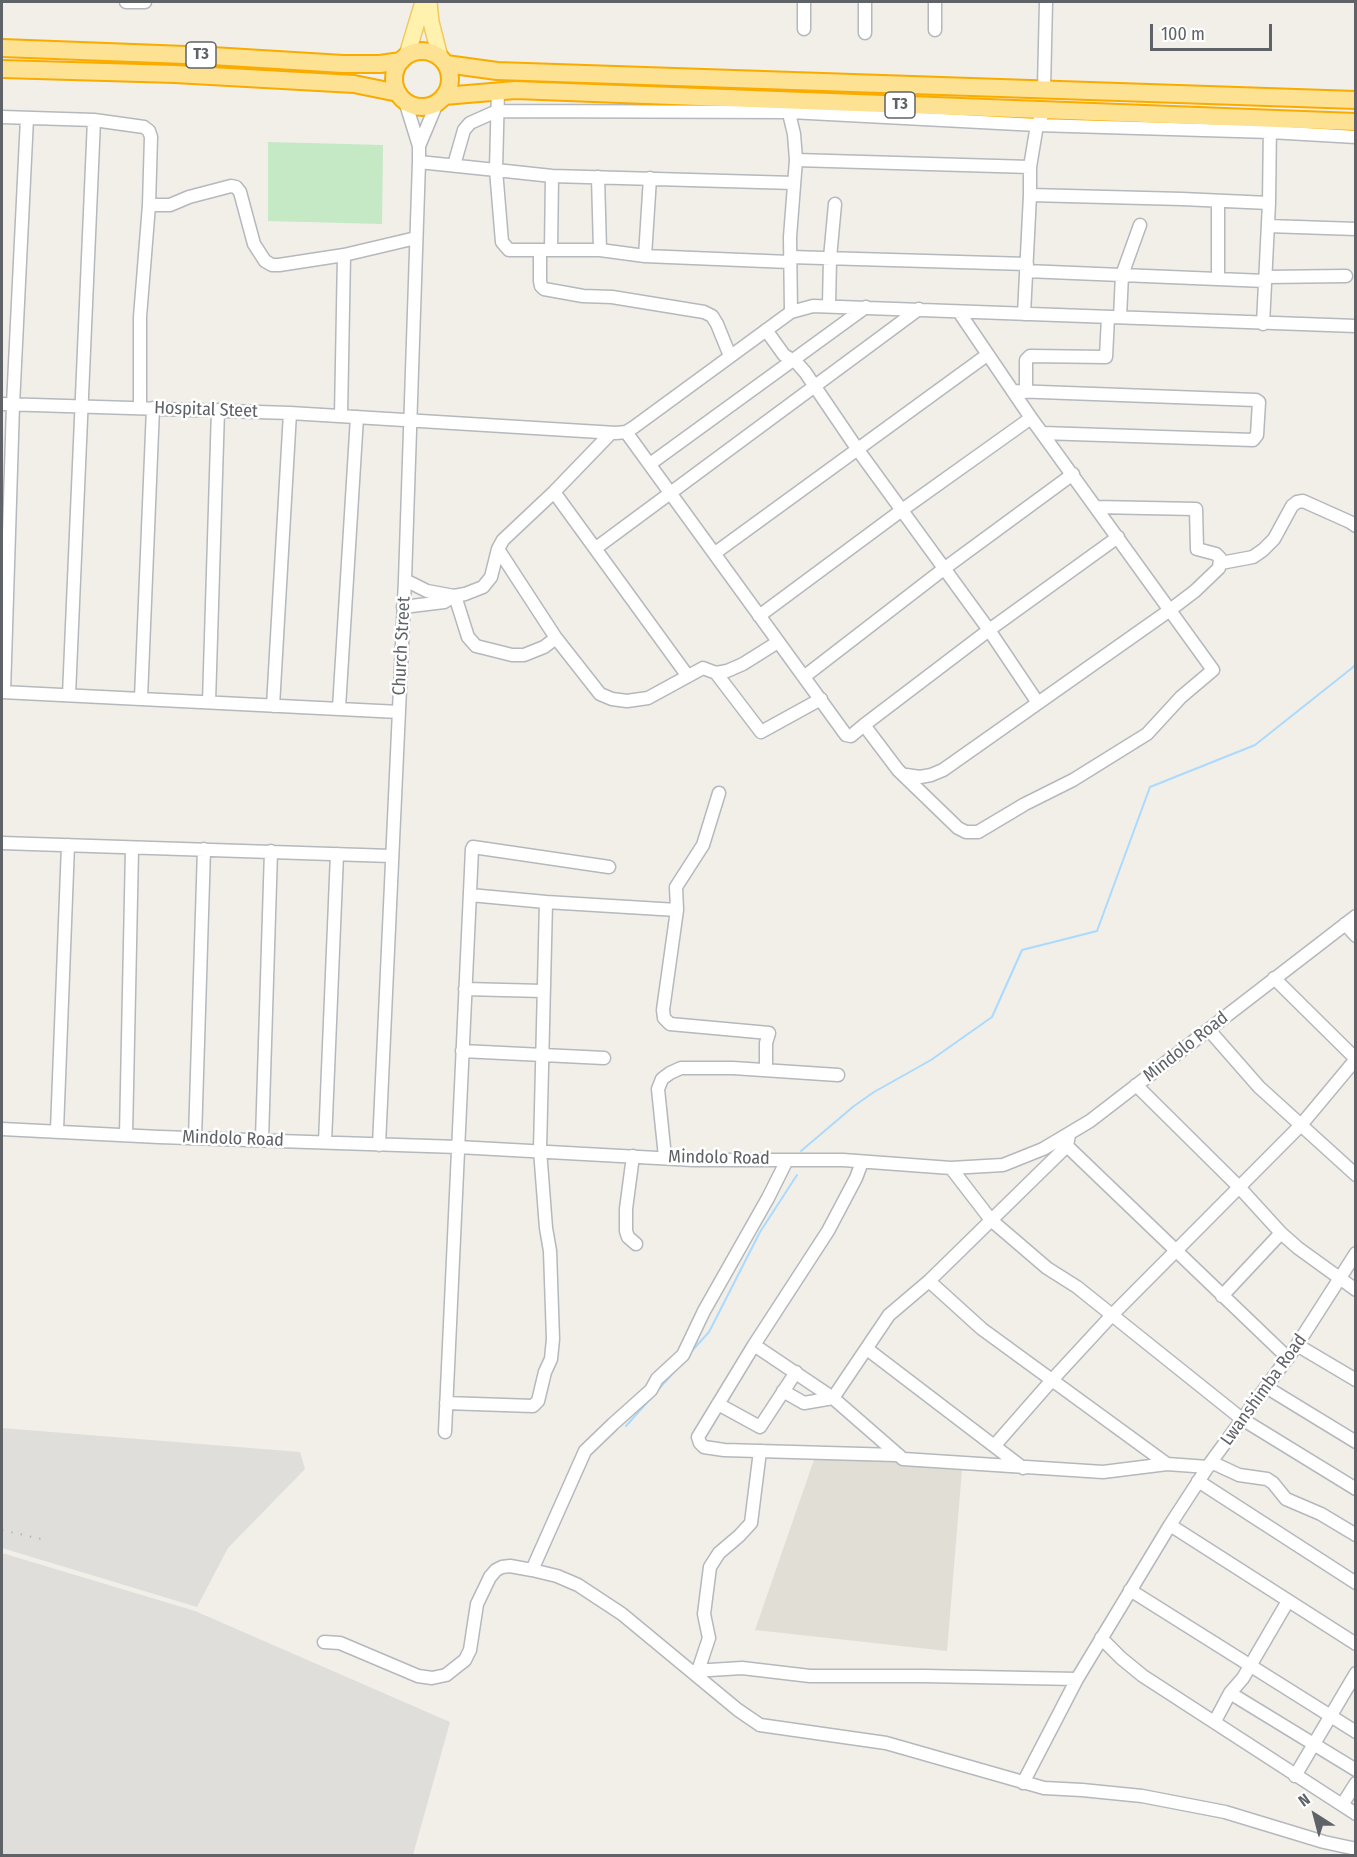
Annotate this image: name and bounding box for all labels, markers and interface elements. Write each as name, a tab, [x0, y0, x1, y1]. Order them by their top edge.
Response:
scale bar	[1153, 12, 1274, 50]
text: 100 m	[1161, 23, 1205, 45]
road number: T3	[186, 42, 216, 68]
road number: T3	[885, 92, 915, 118]
street label: Hospital Steet	[154, 397, 258, 423]
street label: Church Street	[389, 596, 415, 696]
street label: Mindolo Road	[1139, 1007, 1233, 1087]
street label: Mindolo Road	[182, 1126, 284, 1152]
street label: Mindolo Road	[668, 1146, 770, 1170]
street label: Lwanshimba Road	[1216, 1330, 1312, 1450]
north arrow	[1285, 1785, 1345, 1845]
text: N	[1295, 1790, 1314, 1811]

